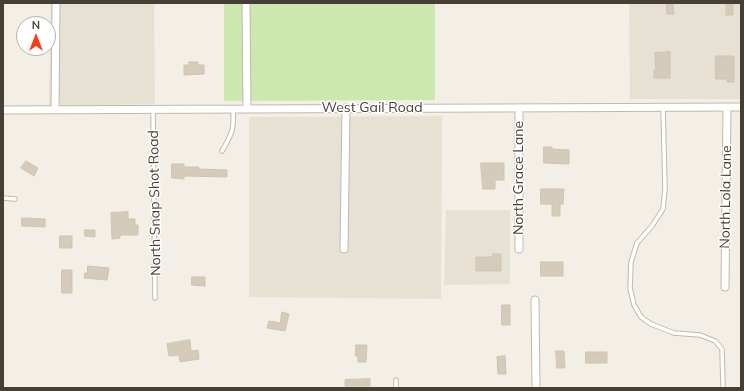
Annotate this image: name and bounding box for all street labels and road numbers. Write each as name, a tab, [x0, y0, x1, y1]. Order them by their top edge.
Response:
street label: West Gail Road	[321, 100, 423, 116]
street label: North Grace Lane	[511, 121, 527, 235]
street label: North Snap Shot Road	[145, 130, 165, 276]
street label: North Lola Lane	[717, 145, 735, 249]

